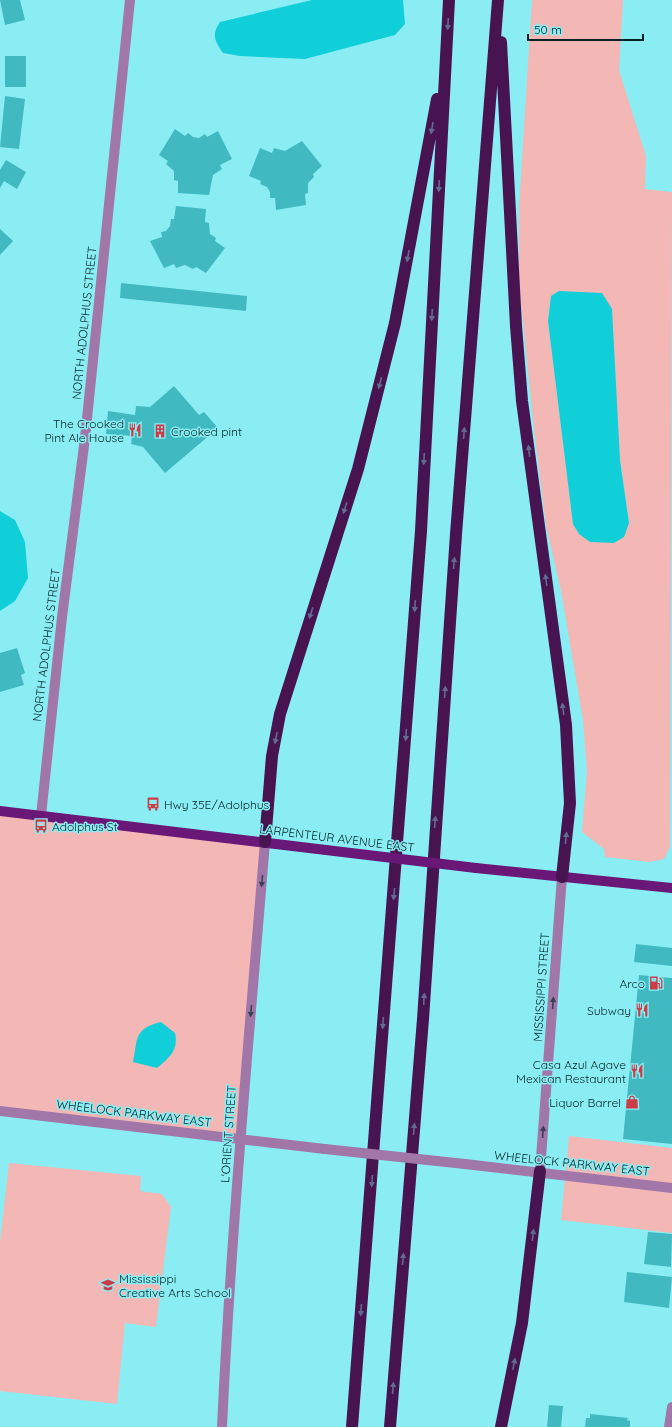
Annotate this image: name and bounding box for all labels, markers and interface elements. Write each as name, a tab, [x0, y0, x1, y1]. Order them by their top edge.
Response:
scale bar	[528, 16, 643, 42]
one-way arrow	[444, 18, 451, 30]
text: 50 m	[534, 22, 562, 37]
one-way arrow	[429, 122, 435, 135]
one-way arrow	[436, 180, 442, 193]
street label: NORTH ADOLPHUS STREET	[68, 246, 100, 400]
one-way arrow	[404, 250, 410, 262]
one-way arrow	[429, 309, 435, 322]
one-way arrow	[376, 377, 382, 389]
place label: The Crooked Pint Ale House	[44, 416, 124, 445]
restaurant icon: The Crooked Pint Ale House	[127, 422, 143, 438]
building icon: Crooked pint	[152, 423, 168, 439]
place label: Crooked pint	[171, 424, 242, 439]
one-way arrow	[460, 427, 467, 439]
one-way arrow	[525, 445, 532, 457]
one-way arrow	[421, 453, 428, 465]
one-way arrow	[342, 503, 348, 515]
one-way arrow	[450, 557, 457, 569]
street label: NORTH ADOLPHUS STREET	[29, 568, 63, 722]
one-way arrow	[543, 574, 549, 586]
one-way arrow	[412, 600, 419, 612]
one-way arrow	[308, 607, 314, 619]
one-way arrow	[441, 686, 448, 698]
one-way arrow	[560, 703, 566, 715]
one-way arrow	[402, 729, 409, 741]
one-way arrow	[272, 732, 278, 744]
bus stop icon: Hwy 35E/Adolphus	[145, 796, 161, 812]
place label: Hwy 35E/Adolphus	[164, 797, 270, 812]
one-way arrow	[432, 816, 439, 828]
bus stop icon: Adolphus St	[33, 818, 49, 834]
place label: Adolphus St	[52, 819, 118, 834]
street label: LARPENTEUR AVENUE EAST	[259, 821, 415, 855]
one-way arrow	[563, 832, 569, 844]
one-way arrow	[258, 875, 265, 887]
one-way arrow	[390, 888, 397, 900]
street label: MISSISSIPPI STREET	[530, 932, 552, 1042]
fuel station icon: Arco	[648, 975, 664, 991]
place label: Arco	[619, 976, 645, 991]
one-way arrow	[421, 993, 428, 1005]
one-way arrow	[549, 997, 556, 1009]
restaurant icon: Subway	[634, 1002, 650, 1018]
place label: Subway	[587, 1003, 631, 1018]
one-way arrow	[247, 1005, 254, 1017]
one-way arrow	[380, 1017, 387, 1029]
place label: Casa Azul Agave Mexican Restaurant	[516, 1057, 626, 1086]
restaurant icon: Casa Azul Agave Mexican Restaurant	[629, 1063, 645, 1079]
street label: L'ORIENT STREET	[217, 1085, 239, 1183]
shop icon: Liquor Barrel	[624, 1094, 640, 1110]
place label: Liquor Barrel	[549, 1095, 621, 1110]
street label: WHEELOCK PARKWAY EAST	[56, 1096, 212, 1130]
one-way arrow	[411, 1123, 418, 1135]
one-way arrow	[539, 1126, 546, 1138]
street label: WHEELOCK PARKWAY EAST	[494, 1147, 650, 1179]
one-way arrow	[368, 1175, 375, 1187]
one-way arrow	[530, 1229, 536, 1242]
one-way arrow	[400, 1253, 407, 1265]
place label: Mississippi Creative Arts School	[119, 1271, 231, 1300]
school or university icon: Mississippi Creative Arts School	[100, 1277, 116, 1293]
one-way arrow	[358, 1304, 365, 1316]
one-way arrow	[512, 1358, 518, 1370]
one-way arrow	[389, 1382, 396, 1394]

